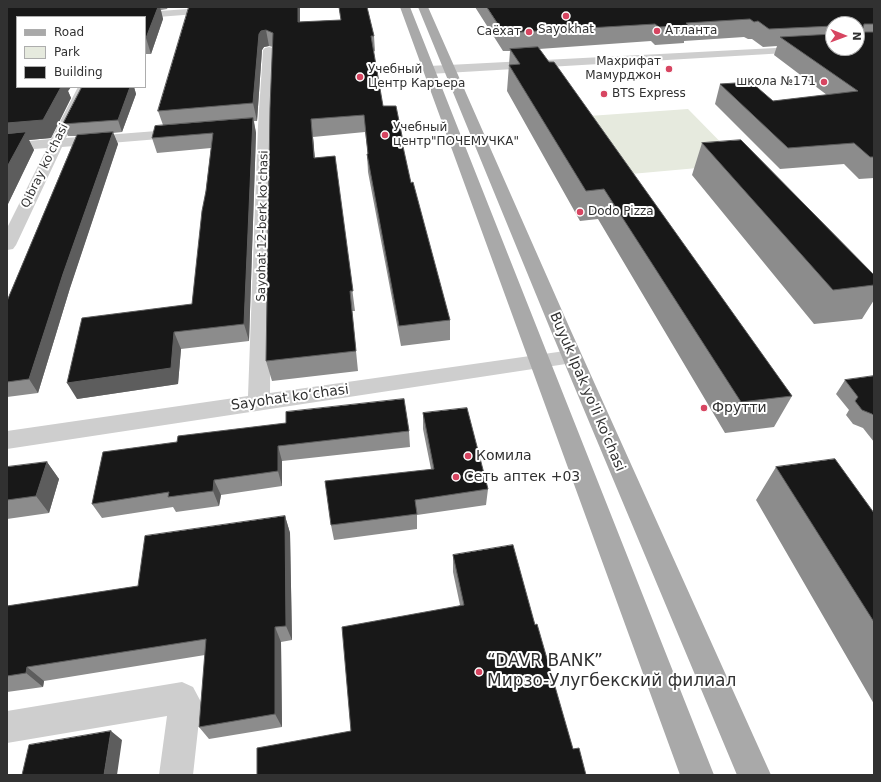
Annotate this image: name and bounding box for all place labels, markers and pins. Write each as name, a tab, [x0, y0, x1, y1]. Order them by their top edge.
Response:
marker: Sayokhat	[561, 11, 571, 21]
place label: Sayokhat	[538, 23, 594, 37]
place label: Атланта	[665, 24, 717, 38]
place label: Саёхат	[476, 25, 521, 39]
marker: Атланта	[652, 26, 662, 36]
marker: Саёхат	[524, 27, 534, 37]
place label: Махрифат Мамурджон	[585, 55, 661, 83]
place label: Учебный Центр Каръера	[368, 63, 465, 91]
marker: Махрифат Мамурджон	[664, 64, 674, 74]
marker: Учебный Центр Каръера	[355, 72, 365, 82]
place label: школа №171	[736, 75, 816, 89]
marker: школа №171	[819, 77, 829, 87]
place label: BTS Express	[612, 87, 686, 101]
marker: BTS Express	[599, 89, 609, 99]
place label: Учебный центр"ПОЧЕМУЧКА"	[393, 121, 519, 149]
marker: Учебный центр"ПОЧЕМУЧКА"	[380, 130, 390, 140]
place label: Dodo Pizza	[588, 205, 654, 219]
marker: Dodo Pizza	[575, 207, 585, 217]
place label: Фрутти	[712, 400, 767, 416]
marker: Фрутти	[699, 403, 709, 413]
place label: Комила	[476, 448, 532, 464]
marker: Комила	[463, 451, 473, 461]
place label: Сеть аптек +03	[464, 469, 580, 485]
marker: Сеть аптек +03	[451, 472, 461, 482]
place label: “DAVR BANK” Мирзо-Улугбекский филиал	[487, 652, 736, 692]
marker: “DAVR BANK” Мирзо-Улугбекский филиал	[474, 667, 484, 677]

